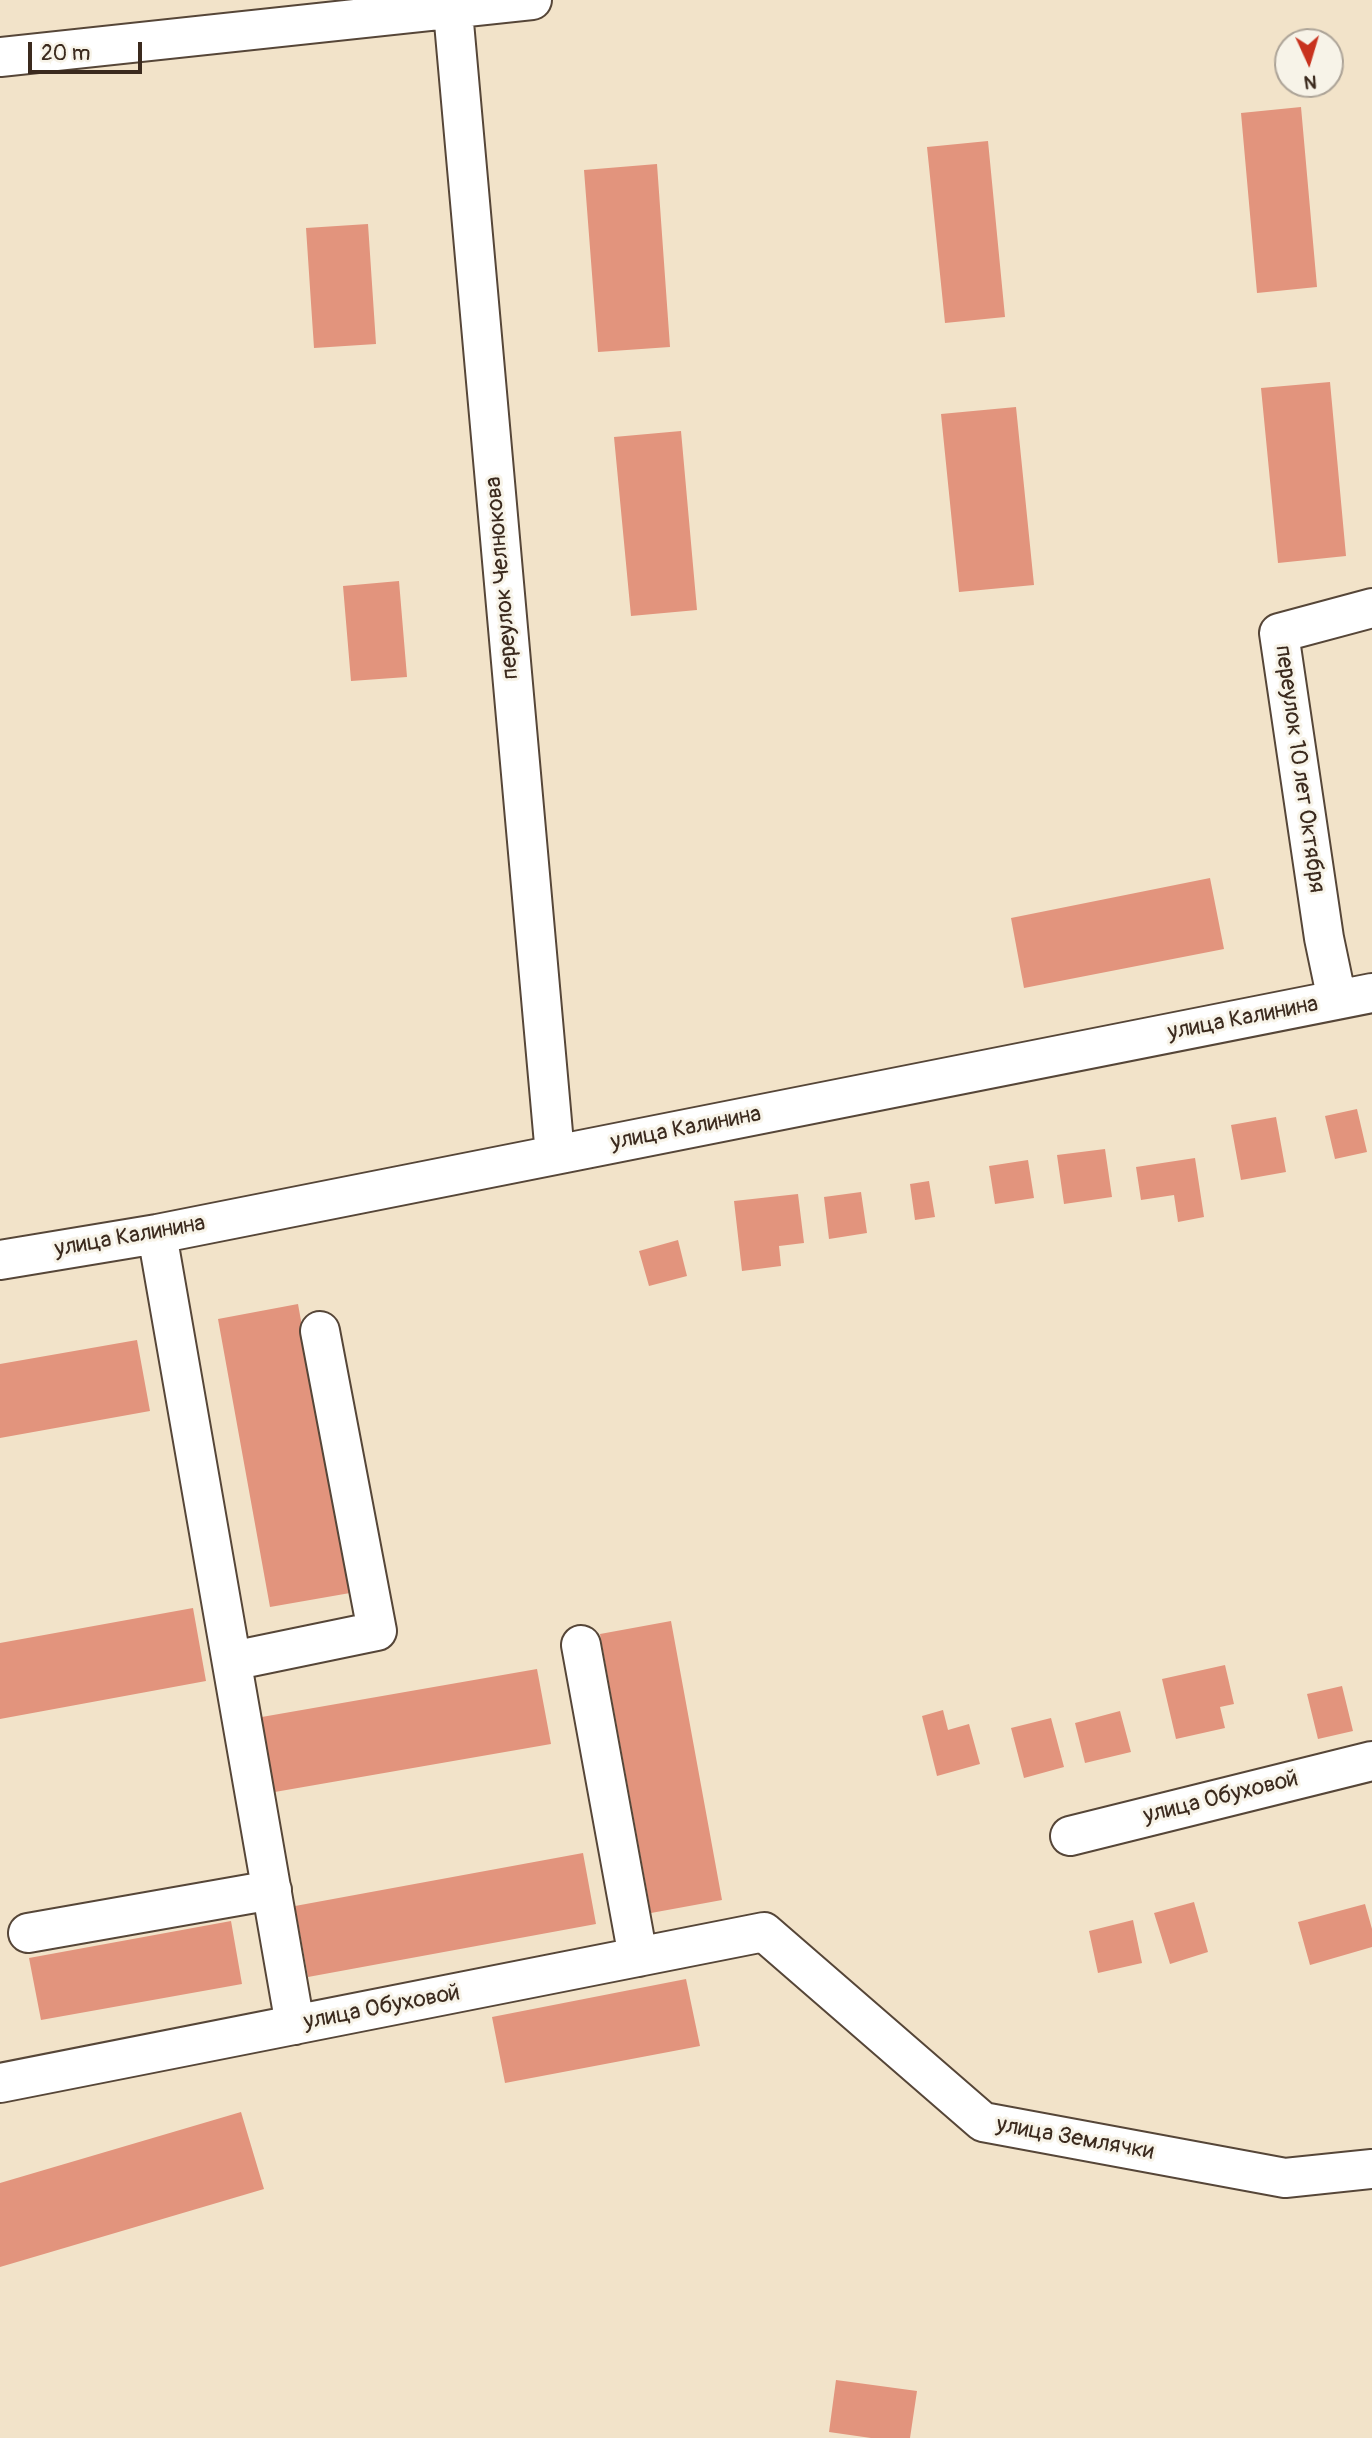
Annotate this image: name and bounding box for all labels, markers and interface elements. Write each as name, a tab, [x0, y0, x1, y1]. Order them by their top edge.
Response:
scale bar	[32, 28, 145, 72]
north arrow	[1274, 28, 1344, 98]
text: 20 m	[41, 40, 90, 67]
text: N	[1303, 70, 1318, 94]
street label: переулок Челнокова	[480, 475, 526, 681]
street label: переулок 10 лет Октября	[1268, 643, 1330, 895]
street label: улица Калинина	[1166, 991, 1320, 1047]
street label: улица Калинина	[609, 1101, 763, 1157]
street label: улица Калинина	[53, 1210, 207, 1264]
street label: улица Обуховой	[1141, 1765, 1301, 1831]
street label: улица Обуховой	[302, 1979, 462, 2037]
street label: улица Землячки	[994, 2112, 1156, 2166]

